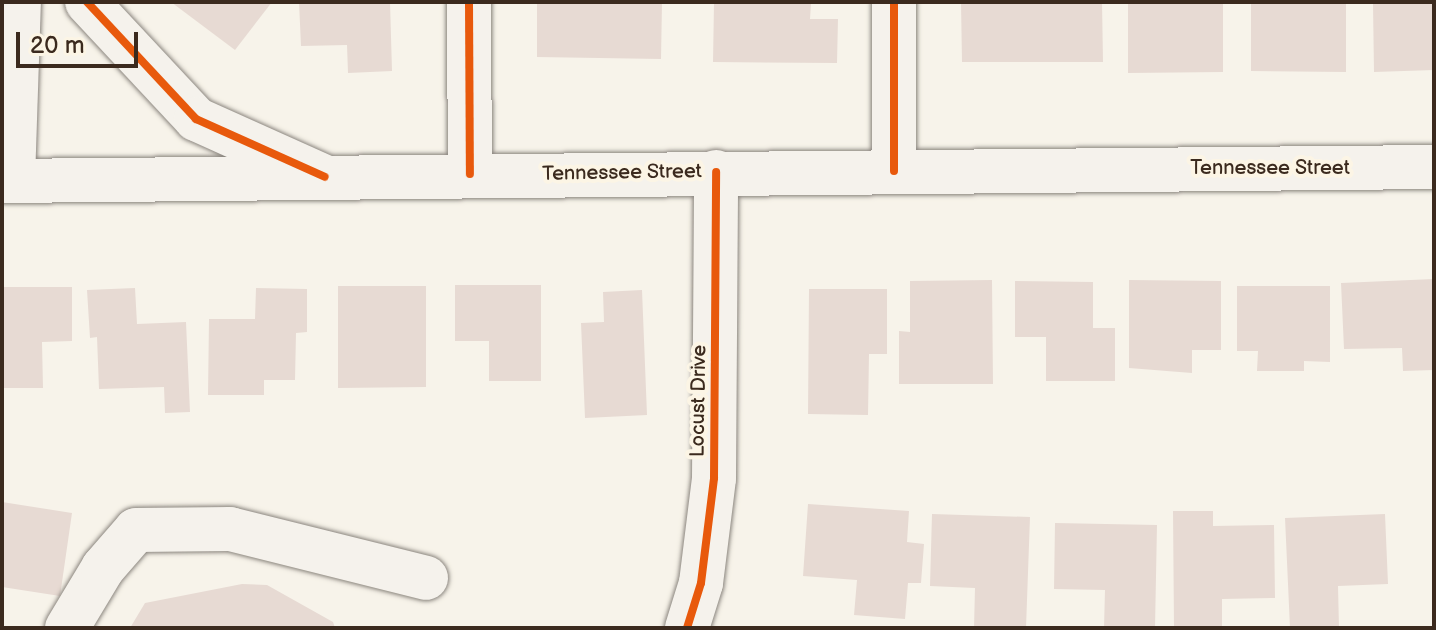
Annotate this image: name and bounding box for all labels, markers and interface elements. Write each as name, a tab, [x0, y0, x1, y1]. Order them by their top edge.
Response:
scale bar	[20, 16, 142, 66]
text: 20 m	[30, 31, 85, 60]
street label: Tennessee Street	[1190, 156, 1350, 180]
street label: Tennessee Street	[542, 160, 702, 186]
street label: Locust Drive	[686, 345, 712, 457]

